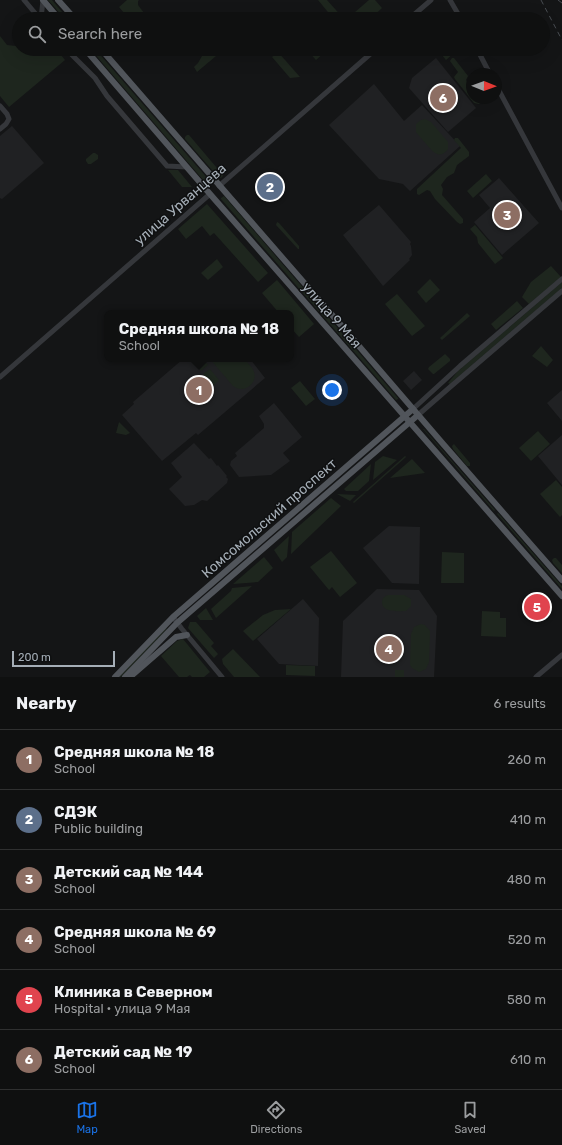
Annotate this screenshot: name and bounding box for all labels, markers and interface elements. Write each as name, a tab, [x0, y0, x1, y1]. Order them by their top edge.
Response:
search box	[12, 12, 550, 56]
icon: search	[26, 23, 48, 45]
text: Search here	[58, 25, 142, 43]
north arrow	[466, 68, 502, 104]
pin: 6	[430, 83, 456, 113]
street label: улица Урванцева	[131, 160, 230, 249]
pin: 2	[257, 172, 283, 202]
pin: 3	[494, 200, 520, 230]
street label: улица 9 Мая	[298, 279, 365, 352]
popup	[104, 310, 294, 362]
text: Средняя школа № 18	[119, 320, 279, 338]
text: School	[119, 338, 160, 353]
pin: 1	[186, 375, 212, 405]
your location	[322, 380, 342, 400]
street label: Комсомольский проспект	[198, 455, 340, 582]
pin: 5	[524, 592, 550, 622]
pin: 4	[376, 634, 402, 664]
scale bar	[12, 649, 115, 668]
text: 200 m	[18, 651, 51, 664]
text: Nearby	[16, 693, 77, 713]
text: 6 results	[494, 696, 546, 711]
text: Средняя школа № 18	[54, 743, 214, 761]
text: 1	[26, 752, 32, 767]
text: 260 m	[508, 752, 546, 767]
text: School	[54, 761, 95, 776]
text: СДЭК	[54, 803, 97, 821]
text: 2	[25, 812, 33, 827]
text: 410 m	[510, 812, 546, 827]
text: Public building	[54, 821, 143, 836]
text: Детский сад № 144	[54, 863, 203, 881]
text: 3	[25, 872, 33, 887]
text: 480 m	[507, 872, 546, 887]
text: School	[54, 881, 95, 896]
text: Средняя школа № 69	[54, 923, 216, 941]
text: 4	[25, 932, 33, 947]
text: 520 m	[508, 932, 546, 947]
text: School	[54, 941, 95, 956]
text: Клиника в Северном	[54, 983, 213, 1001]
text: 5	[25, 992, 33, 1007]
text: 580 m	[507, 992, 546, 1007]
text: Hospital · улица 9 Мая	[54, 1001, 190, 1016]
text: Детский сад № 19	[54, 1043, 192, 1061]
text: 6	[25, 1052, 33, 1067]
text: 610 m	[510, 1052, 546, 1067]
text: School	[54, 1061, 95, 1076]
tab: Map	[76, 1099, 98, 1136]
tab: Directions	[250, 1099, 302, 1136]
tab: Saved	[455, 1099, 486, 1136]

